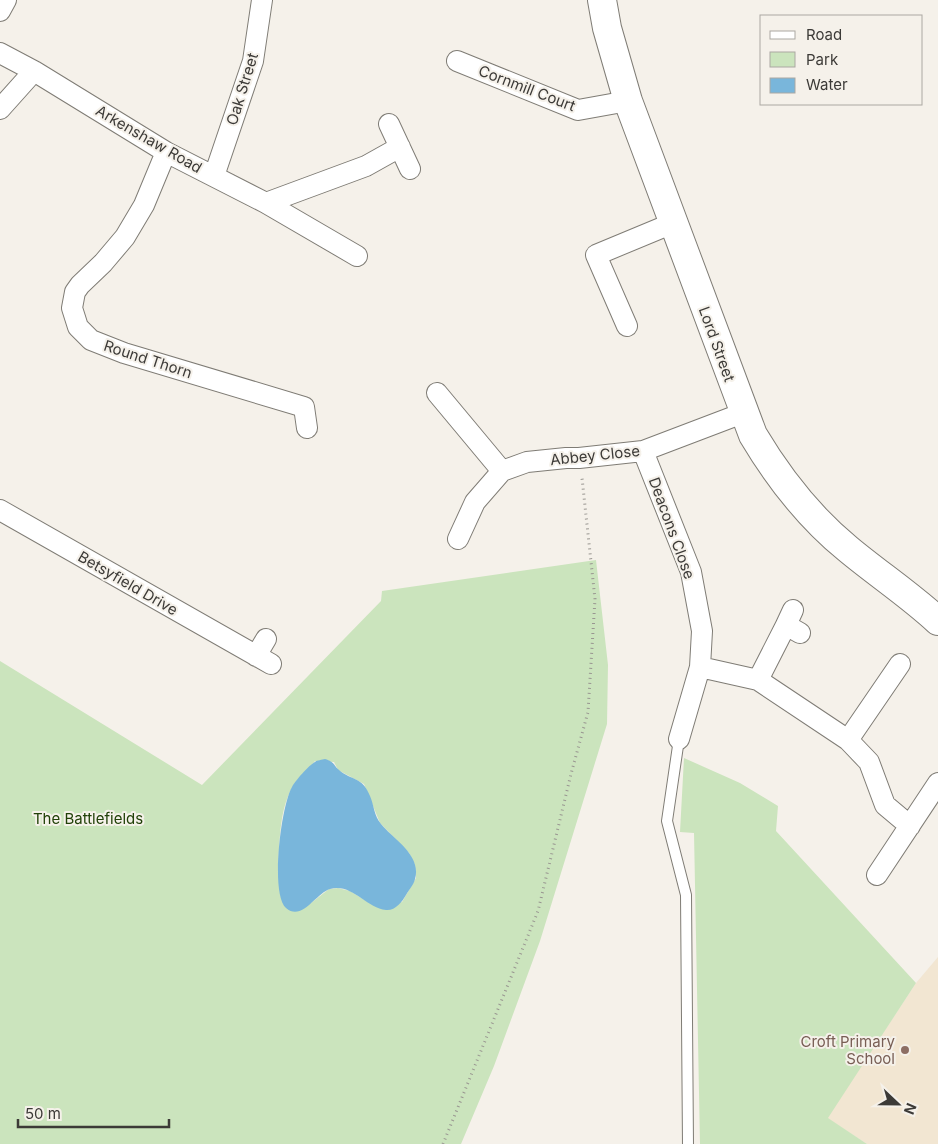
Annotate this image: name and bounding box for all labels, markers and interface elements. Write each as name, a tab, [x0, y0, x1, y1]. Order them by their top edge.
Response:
legend	[760, 15, 923, 105]
text: Road	[806, 25, 842, 44]
street label: Oak Street	[222, 50, 262, 127]
text: Park	[806, 50, 839, 69]
street label: Cornmill Court	[476, 61, 578, 115]
text: Water	[806, 75, 848, 94]
street label: Arkenshaw Road	[92, 101, 206, 177]
street label: Lord Street	[695, 304, 739, 384]
street label: Round Thorn	[101, 336, 195, 382]
street label: Abbey Close	[549, 441, 641, 469]
street label: Deacons Close	[645, 474, 699, 582]
street label: Betsyfield Drive	[75, 547, 181, 619]
park label: The Battlefields	[33, 809, 143, 828]
place label: Croft Primary School	[801, 1032, 896, 1068]
marker: Croft Primary School	[899, 1044, 911, 1056]
north arrow	[873, 1079, 923, 1129]
scale bar	[18, 1096, 169, 1128]
text: N	[901, 1101, 920, 1117]
text: 50 m	[25, 1104, 61, 1123]

